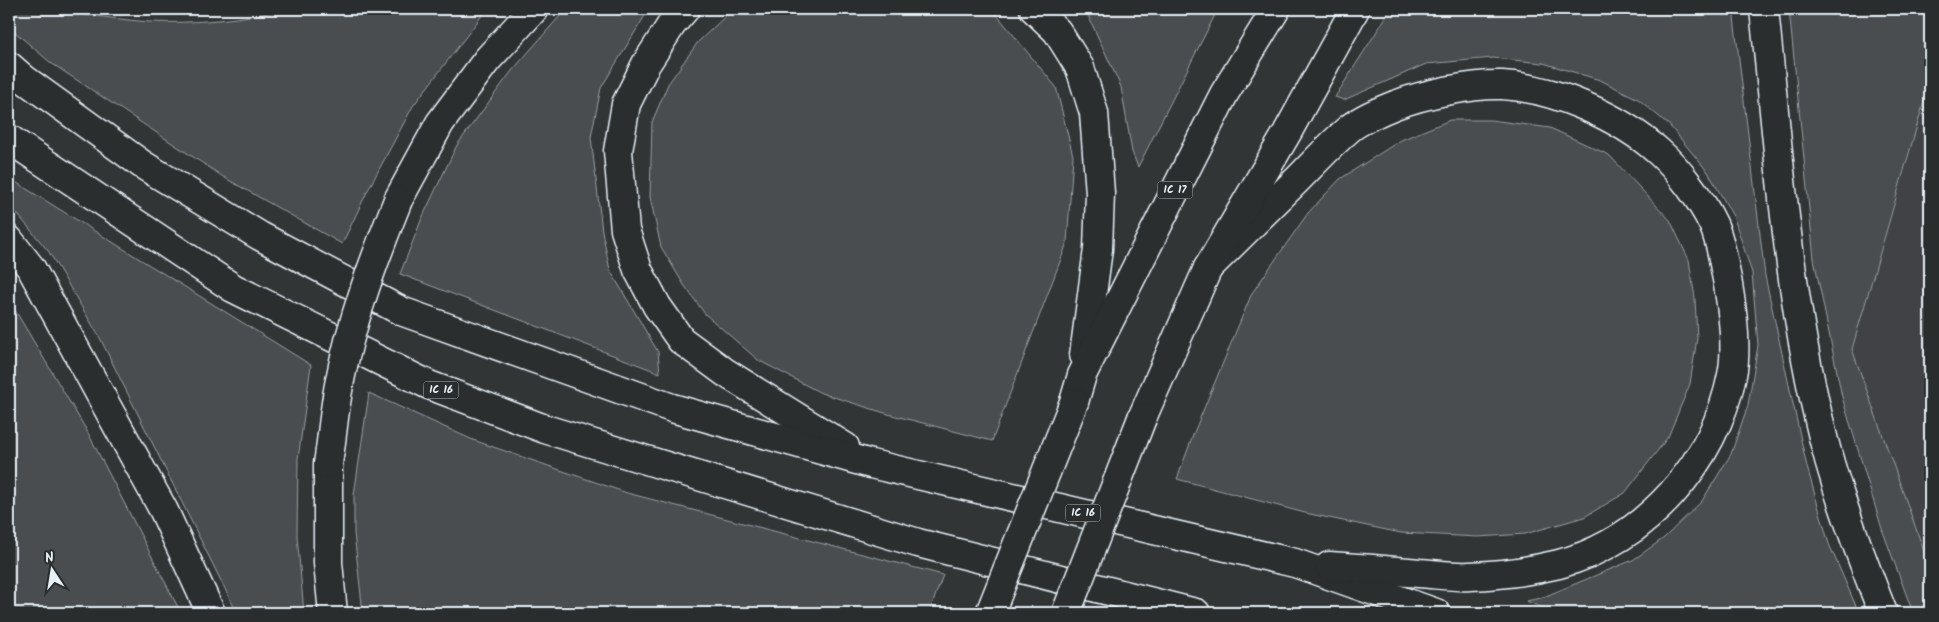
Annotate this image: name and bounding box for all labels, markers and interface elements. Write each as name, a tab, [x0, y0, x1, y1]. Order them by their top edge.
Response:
road number: IC 17	[1158, 182, 1192, 198]
road number: IC 16	[424, 382, 458, 398]
road number: IC 16	[1066, 504, 1100, 522]
north arrow	[28, 544, 78, 594]
text: N	[43, 547, 56, 570]

